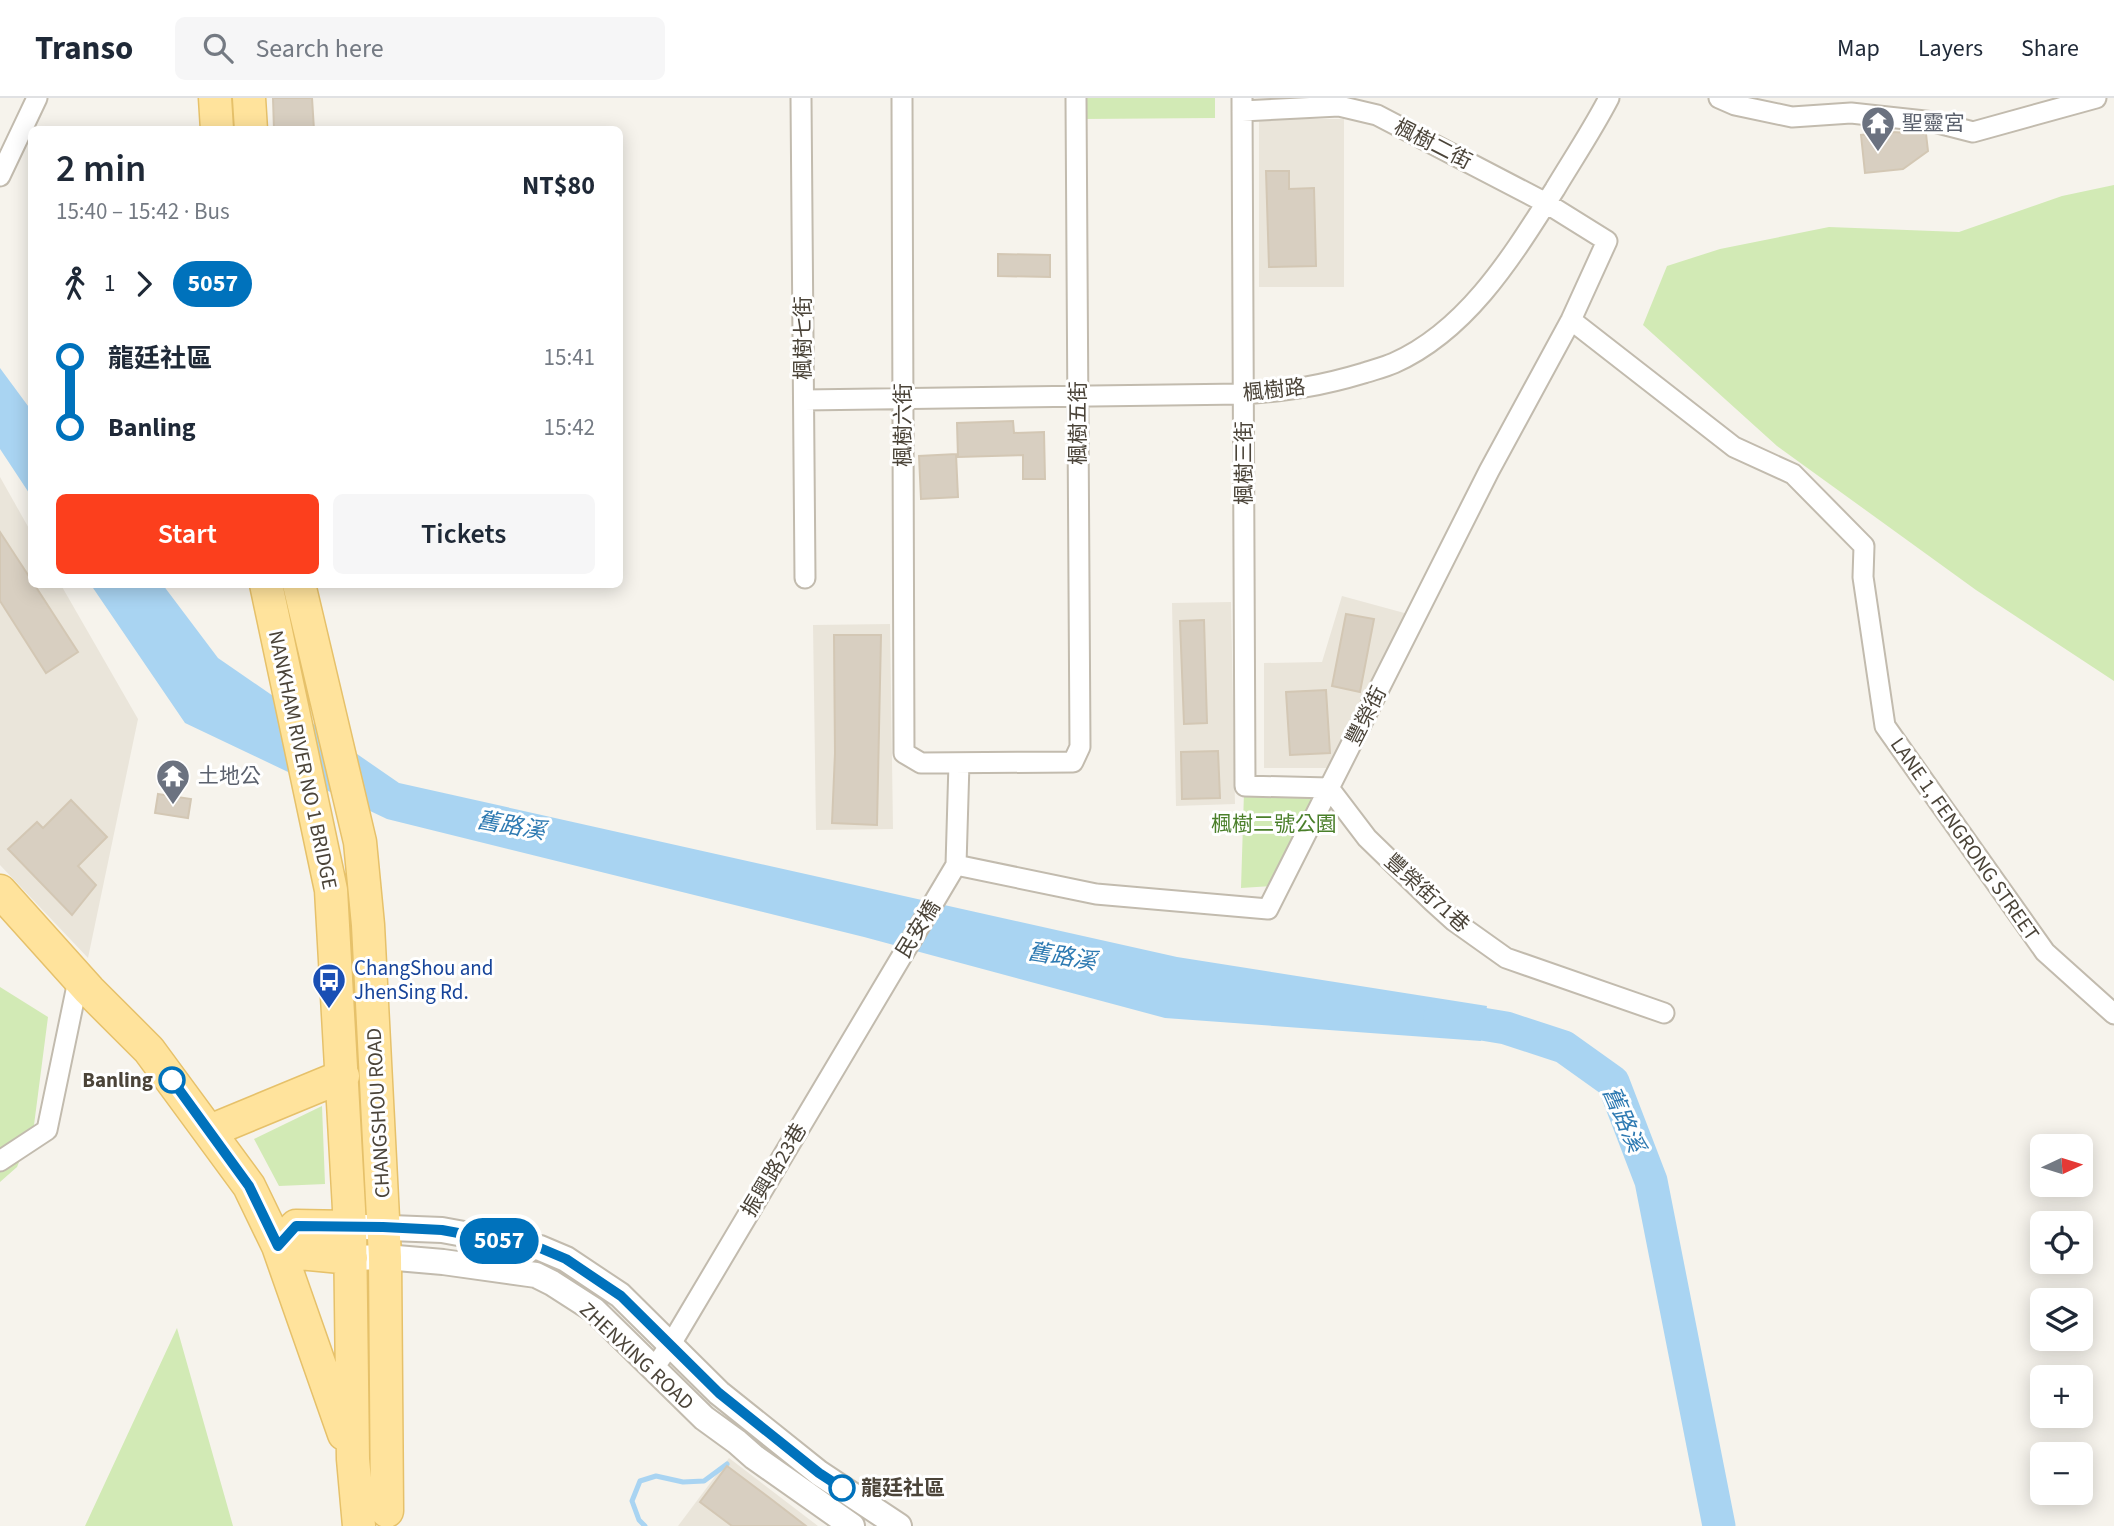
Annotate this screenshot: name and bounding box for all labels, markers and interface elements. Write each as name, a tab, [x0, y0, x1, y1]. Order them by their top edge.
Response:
search box	[175, 17, 665, 80]
text: Transo	[35, 25, 133, 72]
icon: search	[199, 29, 237, 67]
text: Search here	[255, 30, 384, 67]
text: Map	[1837, 31, 1880, 66]
text: Layers	[1918, 31, 1983, 66]
text: Share	[2021, 31, 2079, 66]
temple icon: 聖靈宮	[1859, 104, 1897, 153]
place label: 聖靈宮	[1902, 108, 1965, 138]
street label: 楓樹二街	[1389, 112, 1477, 176]
text: 2 min	[56, 142, 146, 196]
text: NT$80	[522, 167, 595, 204]
text: 15:40 – 15:42 · Bus	[56, 195, 230, 228]
icon: walk	[56, 265, 94, 303]
icon: forward	[125, 265, 163, 303]
text: 5057	[187, 266, 238, 301]
text: 1	[104, 267, 115, 300]
street label: 楓樹七街	[788, 296, 818, 380]
text: 龍廷社區	[108, 340, 212, 377]
text: 15:41	[544, 341, 595, 374]
street label: 楓樹路	[1241, 372, 1307, 408]
street label: 楓樹五街	[1063, 381, 1093, 465]
street label: 楓樹六街	[888, 383, 918, 467]
text: Banling	[108, 409, 196, 446]
text: 15:42	[544, 411, 595, 444]
street label: 楓樹三街	[1229, 421, 1259, 505]
button: Start	[56, 494, 319, 574]
button: Tickets	[333, 494, 595, 574]
street label: NANKHAM RIVER NO 1 BRIDGE	[261, 628, 345, 892]
street label: 豐榮街	[1338, 681, 1394, 751]
street label: LANE 1, FENGRONG STREET	[1883, 731, 2047, 947]
temple icon: 土地公	[154, 757, 192, 806]
place label: 土地公	[198, 761, 261, 791]
water label: 舊路溪	[474, 803, 551, 848]
park label: 楓樹二號公園	[1211, 809, 1337, 839]
street label: 豐榮街71巷	[1378, 847, 1476, 939]
street label: 民安橋	[889, 894, 947, 964]
water label: 舊路溪	[1025, 935, 1102, 979]
place label: ChangShou and JhenSing Rd.	[354, 953, 493, 1007]
bus stop icon: ChangShou and JhenSing Rd.	[310, 961, 348, 1010]
street label: CHANGSHOU ROAD	[359, 1027, 397, 1199]
place label: Banling	[82, 1065, 153, 1095]
marker: Banling	[159, 1067, 185, 1093]
water label: 舊路溪	[1594, 1081, 1654, 1160]
street label: 振興路23巷	[734, 1117, 814, 1223]
north arrow	[2030, 1134, 2093, 1197]
map controls	[2030, 1134, 2093, 1505]
button: locate	[2030, 1211, 2093, 1274]
line badge: 5057	[450, 1218, 548, 1264]
text: 5057	[474, 1223, 524, 1258]
button: layers	[2030, 1288, 2093, 1351]
street label: ZHENXING ROAD	[573, 1295, 701, 1417]
button: +	[2030, 1365, 2093, 1428]
button: −	[2030, 1442, 2093, 1505]
place label: 龍廷社區	[861, 1473, 945, 1503]
marker: 龍廷社區	[829, 1475, 855, 1501]

